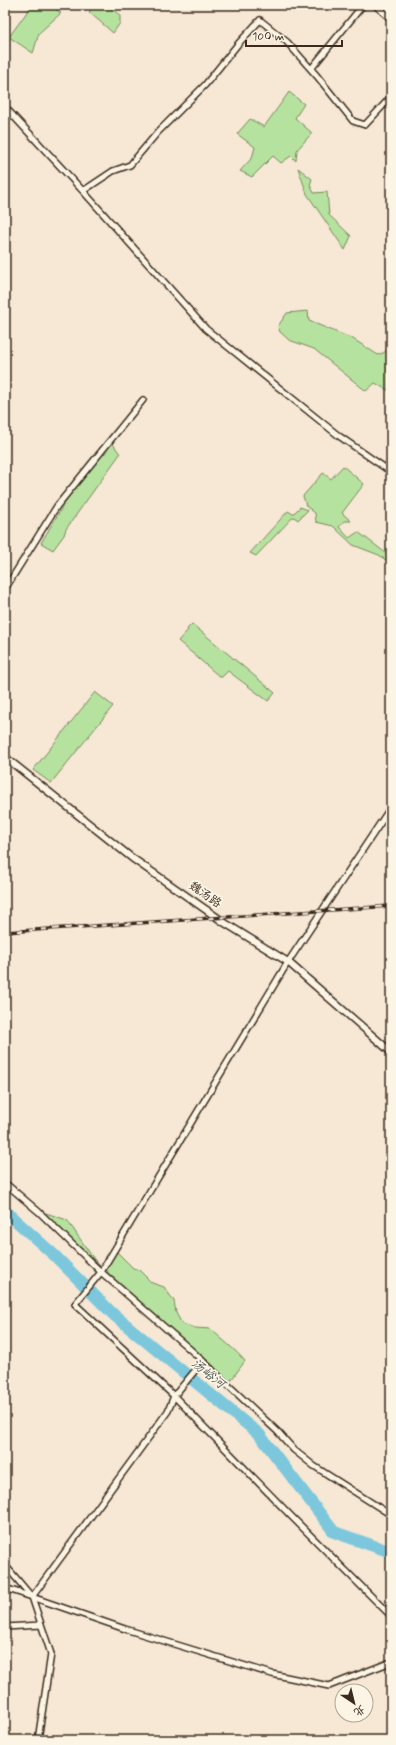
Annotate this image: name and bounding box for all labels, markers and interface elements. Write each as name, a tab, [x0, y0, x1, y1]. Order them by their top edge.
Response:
scale bar	[246, 22, 342, 48]
text: 100 m	[252, 29, 284, 45]
street label: 魏汤路	[186, 878, 224, 912]
water label: 汤峪河	[187, 1355, 230, 1394]
north arrow	[334, 1683, 374, 1723]
text: 北	[351, 1701, 368, 1719]

